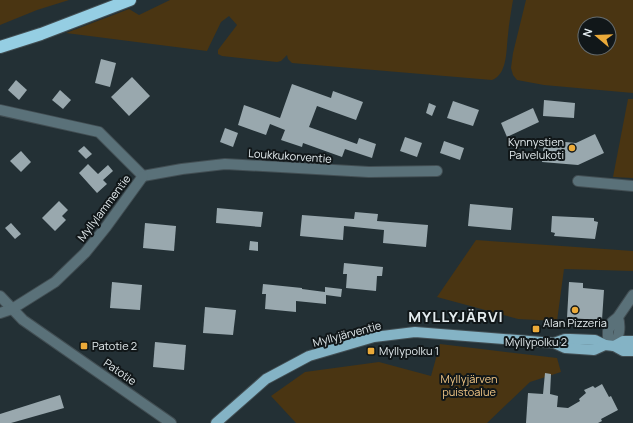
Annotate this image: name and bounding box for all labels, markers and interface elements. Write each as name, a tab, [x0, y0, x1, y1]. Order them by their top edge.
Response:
north arrow	[577, 16, 617, 56]
text: N	[579, 26, 595, 39]
place label: Kynnystien Palvelukoti	[508, 134, 564, 162]
marker: Kynnystien Palvelukoti	[567, 143, 577, 153]
street label: Loukkukorventie	[248, 145, 333, 166]
street label: Myllylammentie	[74, 171, 134, 244]
marker: Alan Pizzeria	[570, 305, 580, 315]
district label: MYLLYJÄRVI	[408, 306, 504, 327]
place label: Alan Pizzeria	[543, 315, 607, 330]
street label: Myllyjärventie	[311, 317, 383, 350]
marker: Myllypolku 2	[531, 324, 541, 334]
place label: Myllypolku 2	[505, 334, 567, 349]
place label: Patotie 2	[92, 338, 137, 353]
marker: Patotie 2	[79, 341, 89, 351]
place label: Myllypolku 1	[379, 343, 439, 358]
marker: Myllypolku 1	[366, 346, 376, 356]
street label: Patotie	[101, 355, 140, 389]
park label: Myllyjärven puistoalue	[441, 371, 498, 399]

